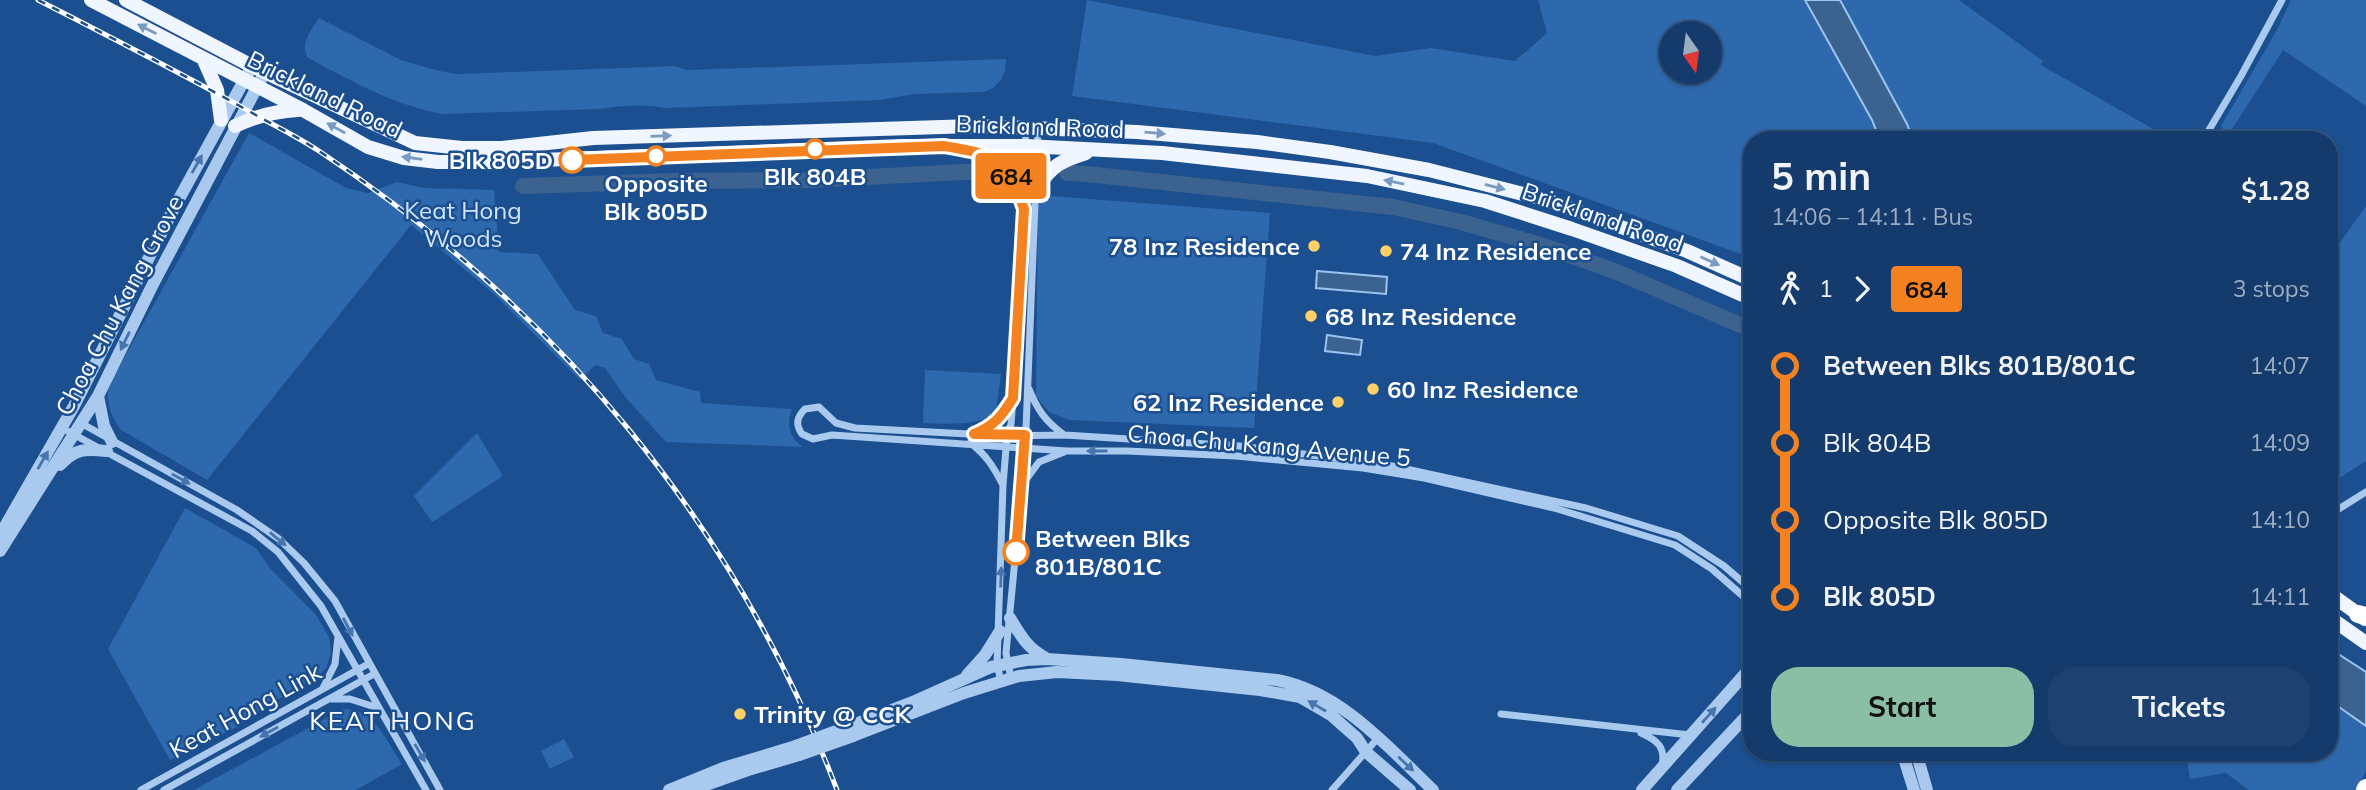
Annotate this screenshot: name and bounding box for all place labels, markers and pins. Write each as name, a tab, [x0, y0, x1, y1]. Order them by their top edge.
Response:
marker: Blk 804B	[805, 139, 825, 159]
place label: Blk 805D	[449, 145, 553, 175]
marker: Opposite Blk 805D	[646, 146, 666, 166]
marker: Blk 805D	[559, 147, 585, 173]
place label: Blk 804B	[764, 161, 866, 191]
place label: Opposite Blk 805D	[604, 168, 708, 226]
place label: 78 Inz Residence	[1109, 231, 1300, 261]
place label: 74 Inz Residence	[1400, 236, 1591, 266]
marker: 78 Inz Residence	[1306, 238, 1322, 254]
marker: 74 Inz Residence	[1378, 243, 1394, 259]
place label: 68 Inz Residence	[1325, 301, 1516, 331]
marker: 68 Inz Residence	[1303, 308, 1319, 324]
place label: 60 Inz Residence	[1387, 374, 1578, 404]
marker: 60 Inz Residence	[1365, 381, 1381, 397]
place label: 62 Inz Residence	[1133, 387, 1324, 417]
marker: 62 Inz Residence	[1330, 394, 1346, 410]
place label: Between Blks 801B/801C	[1035, 523, 1190, 581]
marker: Between Blks 801B/801C	[1003, 539, 1029, 565]
place label: Trinity @ CCK	[754, 699, 911, 729]
marker: Trinity @ CCK	[732, 706, 748, 722]

